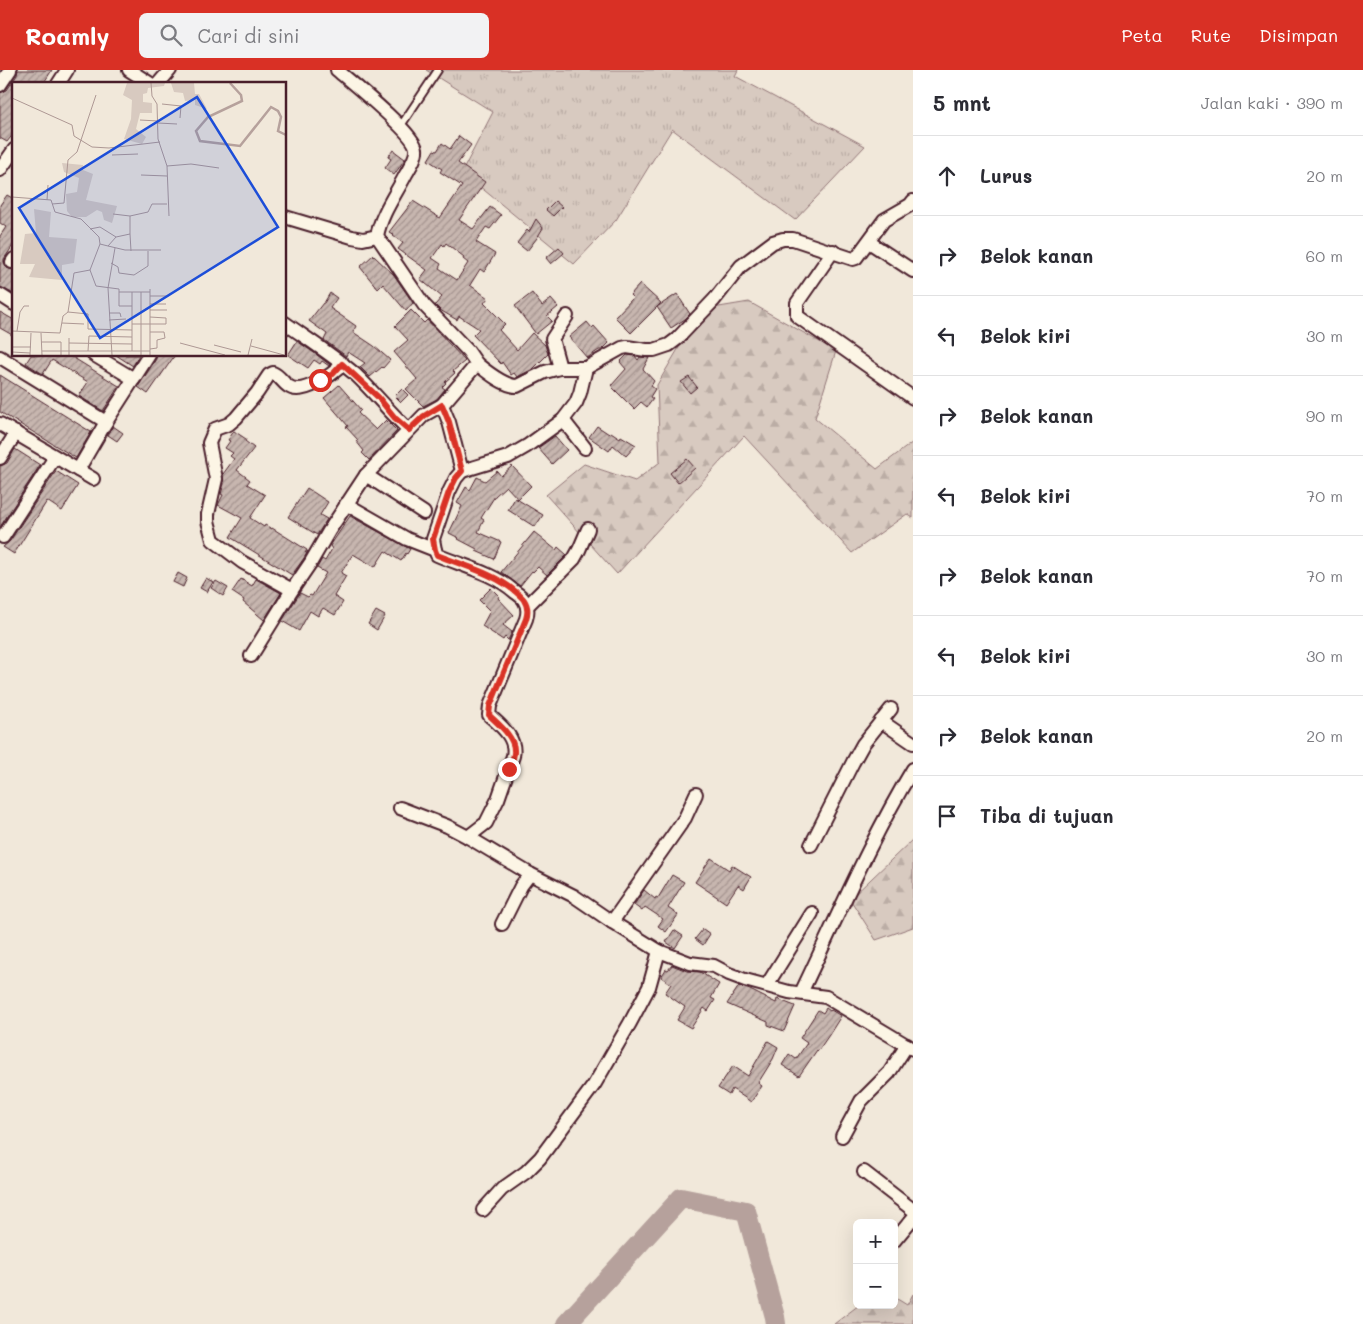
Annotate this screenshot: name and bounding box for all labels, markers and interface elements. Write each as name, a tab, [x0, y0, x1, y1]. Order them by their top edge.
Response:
search box	[139, 13, 489, 58]
text: Roamly	[25, 20, 109, 51]
icon: search	[157, 21, 185, 49]
text: Cari di sini	[197, 23, 300, 48]
text: Peta	[1121, 23, 1163, 47]
text: Rute	[1191, 23, 1231, 47]
text: Disimpan	[1259, 23, 1338, 47]
inset map	[12, 82, 286, 356]
text: 5 mnt	[933, 89, 991, 116]
text: Jalan kaki · 390 m	[1201, 92, 1343, 113]
icon: ahead	[933, 162, 961, 190]
text: Lurus	[980, 163, 1032, 188]
text: 20 m	[1306, 165, 1343, 186]
icon: right	[933, 242, 961, 270]
text: Belok kanan	[980, 243, 1093, 268]
text: 60 m	[1306, 245, 1343, 266]
icon: left	[933, 322, 961, 350]
text: Belok kiri	[980, 323, 1071, 348]
text: 30 m	[1306, 325, 1343, 346]
route start	[309, 369, 332, 392]
icon: right	[933, 402, 961, 430]
text: Belok kanan	[980, 403, 1093, 428]
text: 90 m	[1306, 405, 1343, 426]
icon: left	[933, 482, 961, 510]
text: Belok kiri	[980, 483, 1071, 508]
text: 70 m	[1306, 485, 1343, 506]
icon: right	[933, 562, 961, 590]
text: Belok kanan	[980, 563, 1093, 588]
text: 70 m	[1306, 565, 1343, 586]
icon: left	[933, 642, 961, 670]
text: Belok kiri	[980, 643, 1071, 668]
text: 30 m	[1306, 645, 1343, 666]
icon: right	[933, 722, 961, 750]
text: Belok kanan	[980, 723, 1093, 748]
text: 20 m	[1306, 725, 1343, 746]
route end	[498, 758, 521, 781]
icon: arrive	[933, 802, 961, 830]
text: Tiba di tujuan	[980, 803, 1113, 828]
map controls	[853, 1219, 898, 1309]
button: +	[853, 1219, 898, 1264]
button: −	[853, 1264, 898, 1309]

